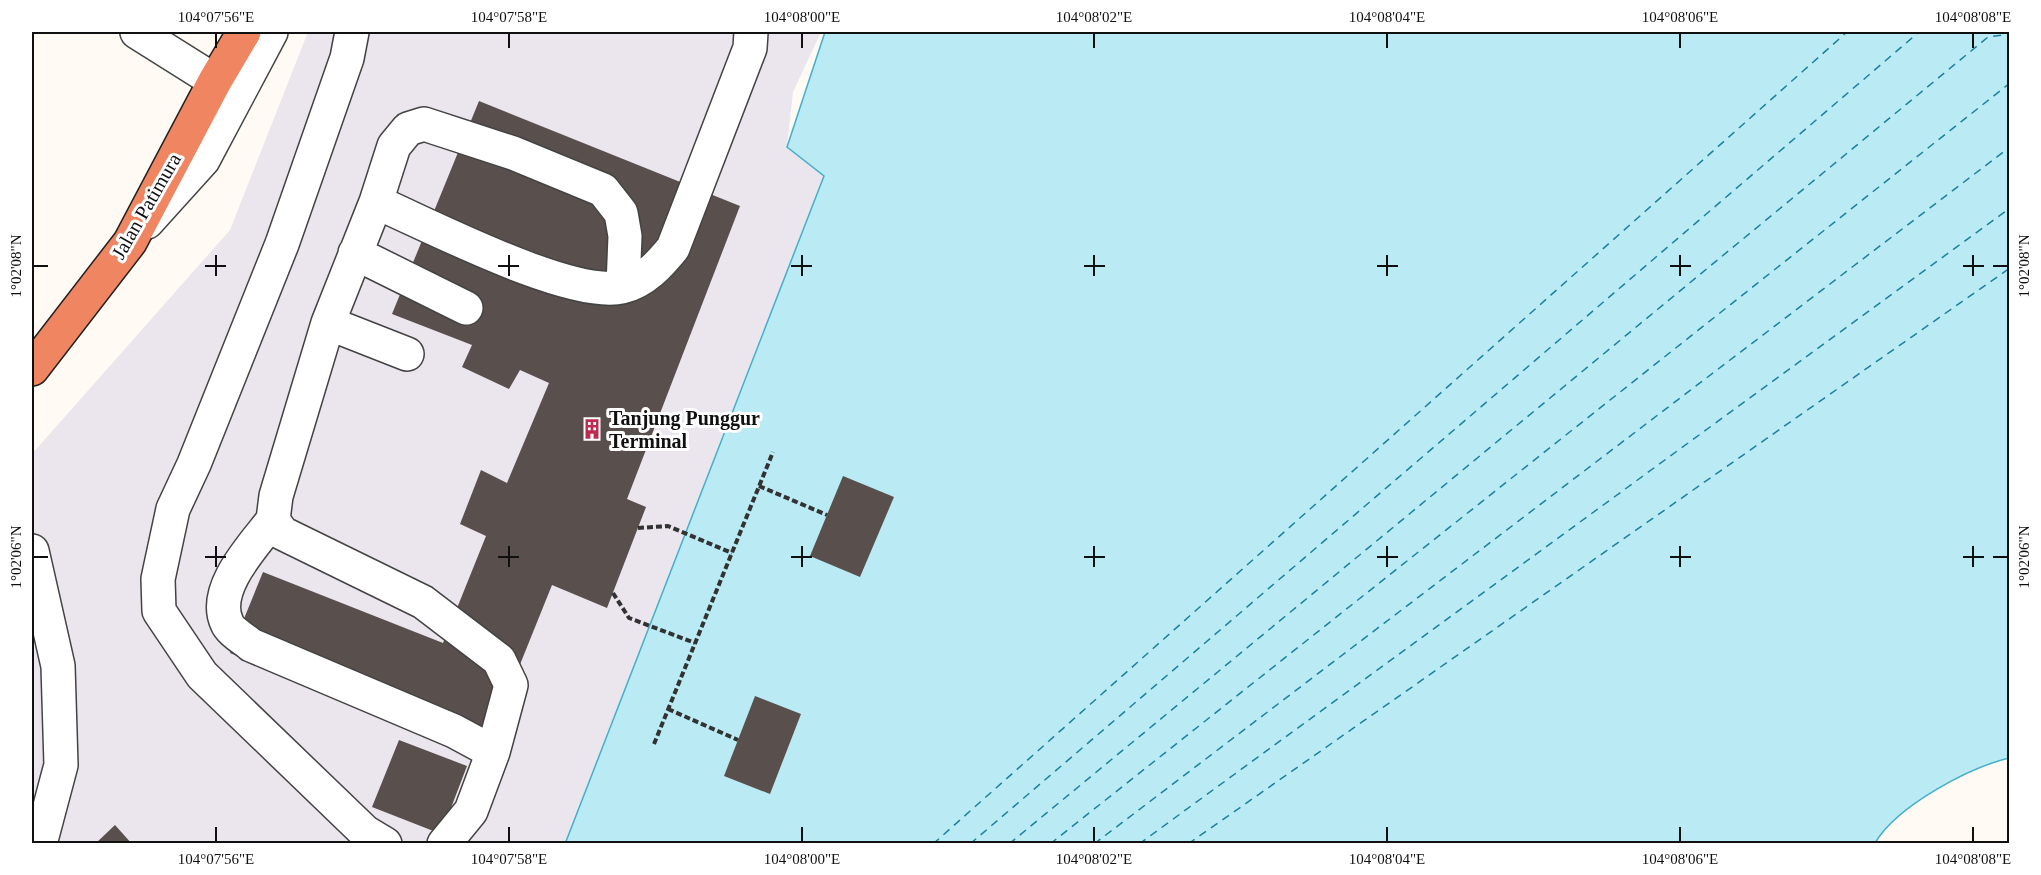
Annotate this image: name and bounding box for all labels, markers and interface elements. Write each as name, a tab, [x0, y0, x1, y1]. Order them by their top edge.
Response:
text: 104°07'56"E	[178, 9, 254, 25]
text: 104°07'58"E	[471, 9, 547, 25]
text: 104°08'00"E	[764, 9, 840, 25]
text: 104°08'02"E	[1056, 9, 1132, 25]
text: 104°08'04"E	[1349, 9, 1425, 25]
text: 104°08'06"E	[1642, 9, 1718, 25]
text: 104°08'08"E	[1935, 9, 2011, 25]
street label: Jalan Patimura	[107, 149, 185, 263]
text: 1°02'08"N	[8, 234, 24, 298]
text: 1°02'08"N	[2016, 234, 2032, 298]
place label: Tanjung Punggur Terminal	[609, 407, 760, 452]
building icon: Tanjung Punggur Terminal	[580, 417, 604, 441]
text: 1°02'06"N	[8, 525, 24, 589]
text: 1°02'06"N	[2016, 525, 2032, 589]
text: 104°07'56"E	[178, 851, 254, 867]
text: 104°07'58"E	[471, 851, 547, 867]
text: 104°08'00"E	[764, 851, 840, 867]
text: 104°08'02"E	[1056, 851, 1132, 867]
text: 104°08'04"E	[1349, 851, 1425, 867]
text: 104°08'06"E	[1642, 851, 1718, 867]
text: 104°08'08"E	[1935, 851, 2011, 867]

